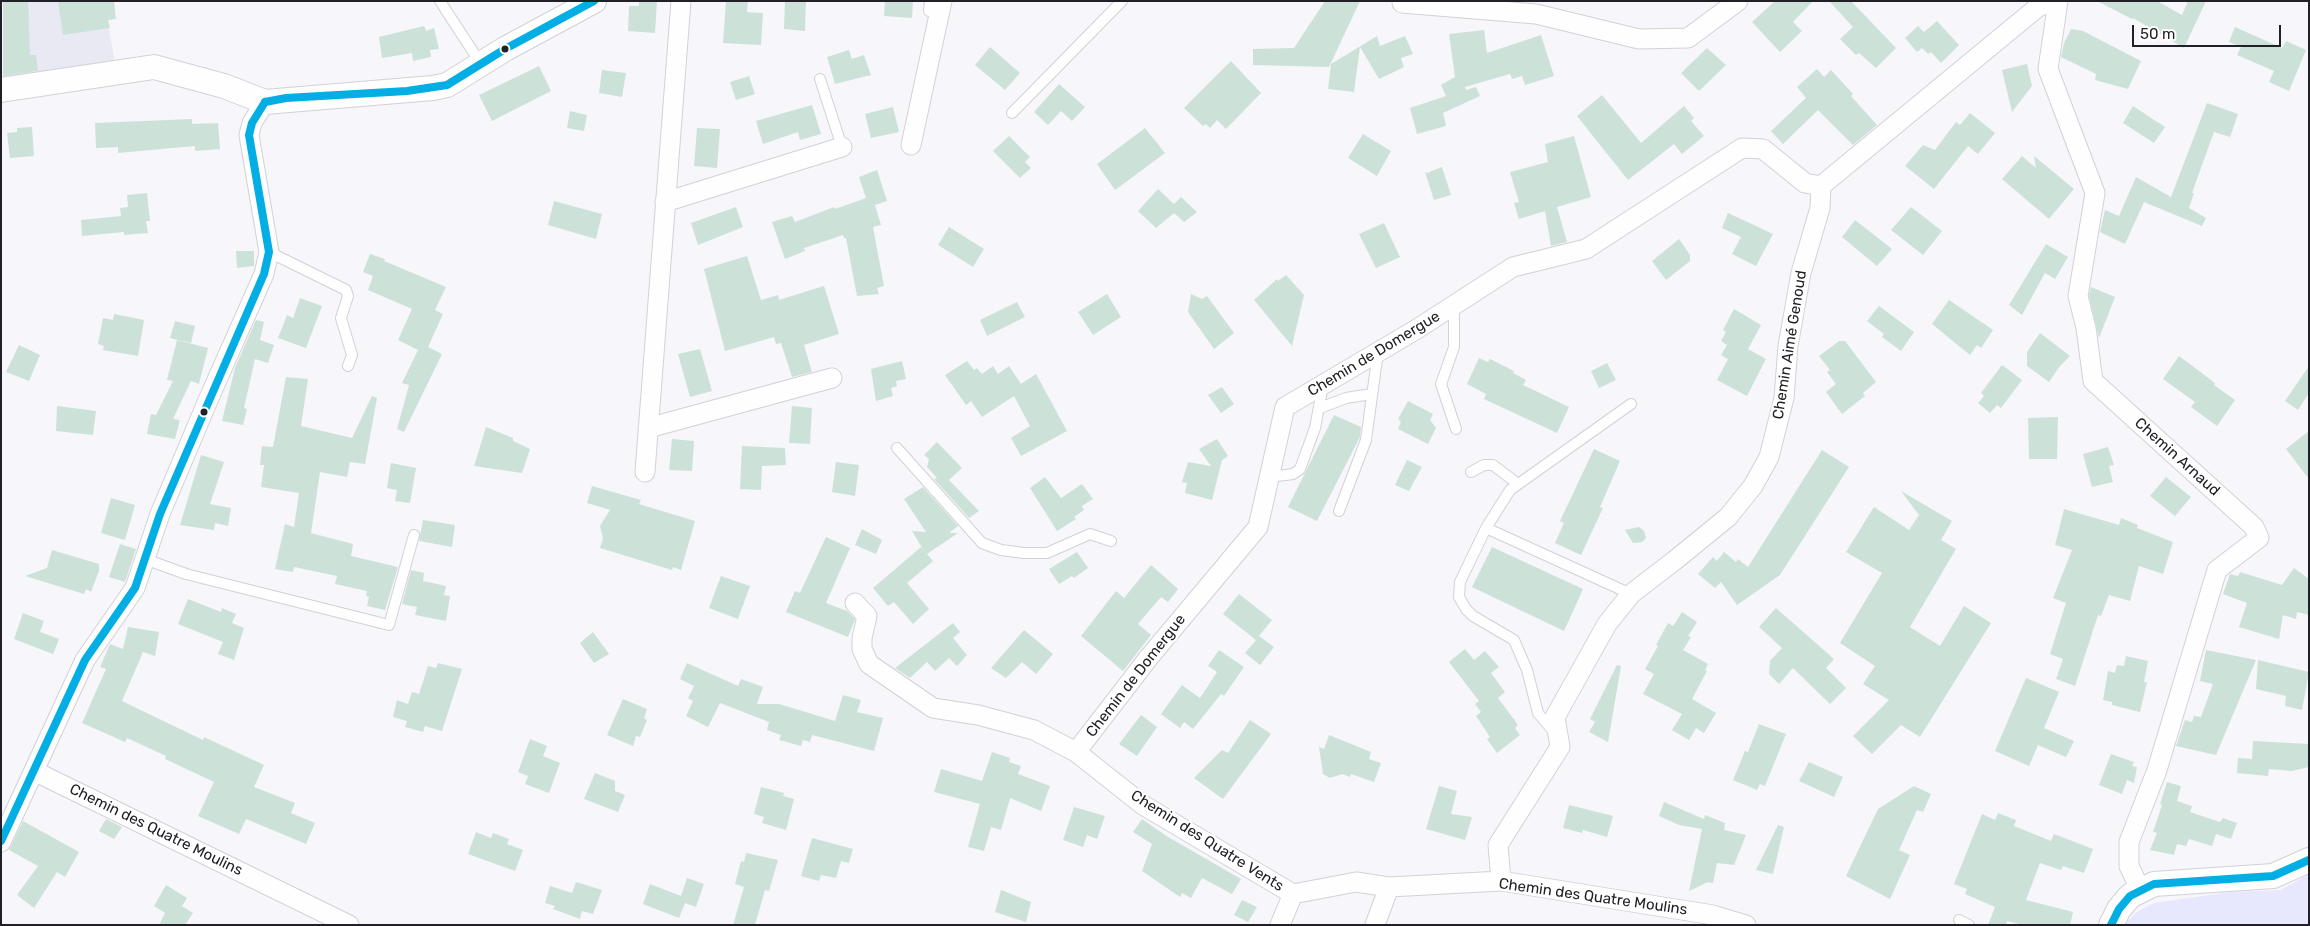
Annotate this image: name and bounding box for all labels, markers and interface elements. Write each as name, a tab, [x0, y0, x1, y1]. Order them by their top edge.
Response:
scale bar	[2135, 15, 2284, 47]
text: 50 m	[2140, 25, 2175, 43]
unlabelled marker	[500, 44, 510, 54]
street label: Chemin Aimé Genoud	[1769, 269, 1811, 421]
street label: Chemin de Domergue	[1305, 307, 1443, 401]
unlabelled marker	[199, 407, 209, 417]
street label: Chemin Arnaud	[2131, 414, 2223, 500]
street label: Chemin de Domergue	[1082, 611, 1190, 741]
street label: Chemin des Quatre Moulins	[67, 780, 245, 880]
street label: Chemin des Quatre Vents	[1127, 787, 1287, 895]
street label: Chemin des Quatre Moulins	[1497, 875, 1689, 919]

